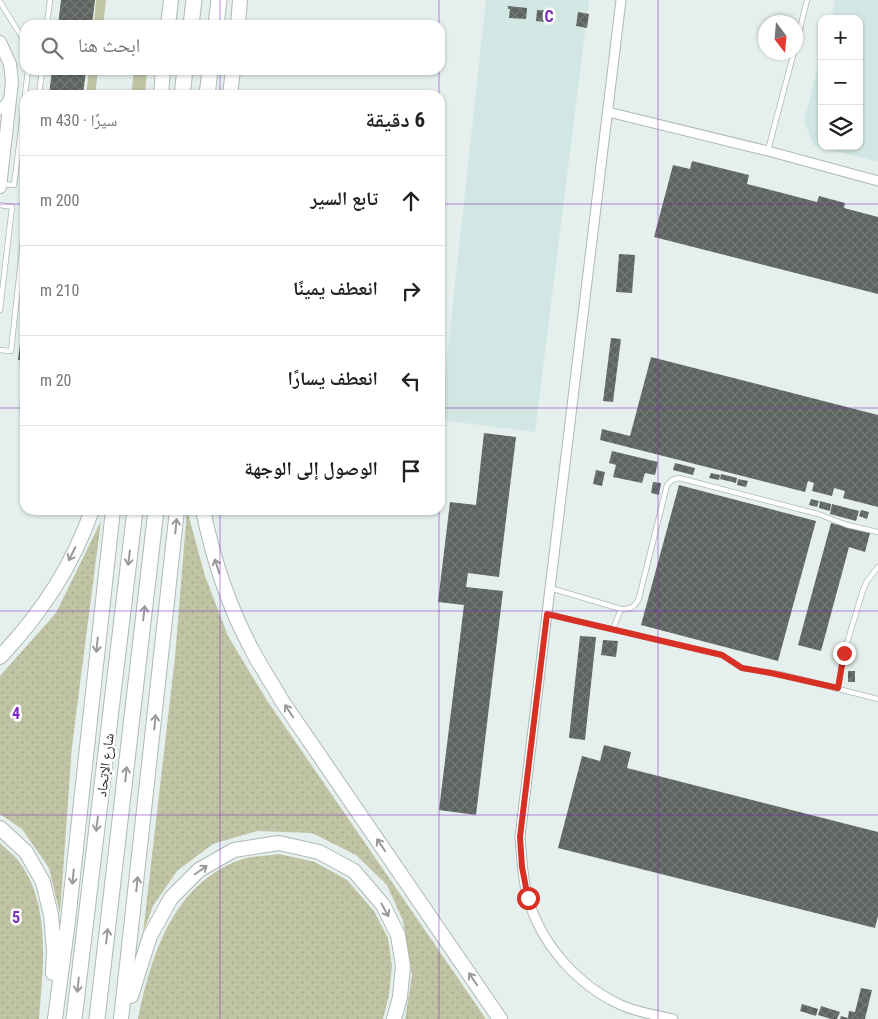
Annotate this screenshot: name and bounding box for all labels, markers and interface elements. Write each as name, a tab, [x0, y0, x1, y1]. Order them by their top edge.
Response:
text: C	[544, 7, 554, 26]
north arrow	[758, 15, 803, 60]
map controls	[818, 15, 863, 150]
button: +	[818, 15, 863, 60]
search box	[20, 20, 445, 75]
icon: search	[38, 34, 66, 62]
text: ابحث هنا	[78, 34, 140, 57]
button: −	[818, 60, 863, 105]
button: layers	[818, 105, 863, 150]
text: 6 دقيقة	[365, 108, 425, 132]
text: سيرًا · 430 m	[40, 111, 117, 130]
text: تابع السير	[310, 187, 378, 210]
icon: ahead	[397, 187, 425, 215]
text: 200 m	[40, 191, 79, 210]
text: انعطف يمينًا	[293, 277, 378, 300]
icon: right	[397, 277, 425, 305]
text: 210 m	[40, 281, 79, 300]
text: انعطف يسارًا	[287, 367, 378, 390]
icon: left	[397, 367, 425, 395]
text: 20 m	[40, 371, 72, 390]
text: الوصول إلى الوجهة	[244, 457, 378, 480]
icon: arrive	[397, 457, 425, 485]
one-way arrow	[171, 518, 180, 534]
one-way arrow	[67, 547, 77, 562]
one-way arrow	[124, 550, 134, 566]
one-way arrow	[212, 559, 221, 574]
one-way arrow	[139, 605, 149, 621]
one-way arrow	[92, 637, 102, 653]
route end	[833, 642, 856, 665]
text: 4	[12, 704, 20, 723]
one-way arrow	[284, 704, 294, 718]
one-way arrow	[150, 714, 160, 730]
street label: شارع الإتحاد	[93, 732, 119, 798]
one-way arrow	[121, 767, 131, 783]
one-way arrow	[92, 816, 102, 832]
one-way arrow	[375, 838, 386, 852]
one-way arrow	[194, 865, 208, 875]
one-way arrow	[68, 868, 78, 884]
one-way arrow	[132, 876, 142, 892]
route start	[517, 887, 540, 910]
one-way arrow	[381, 902, 391, 917]
text: 5	[12, 908, 20, 927]
one-way arrow	[102, 928, 112, 944]
one-way arrow	[468, 972, 478, 986]
one-way arrow	[73, 977, 83, 993]

